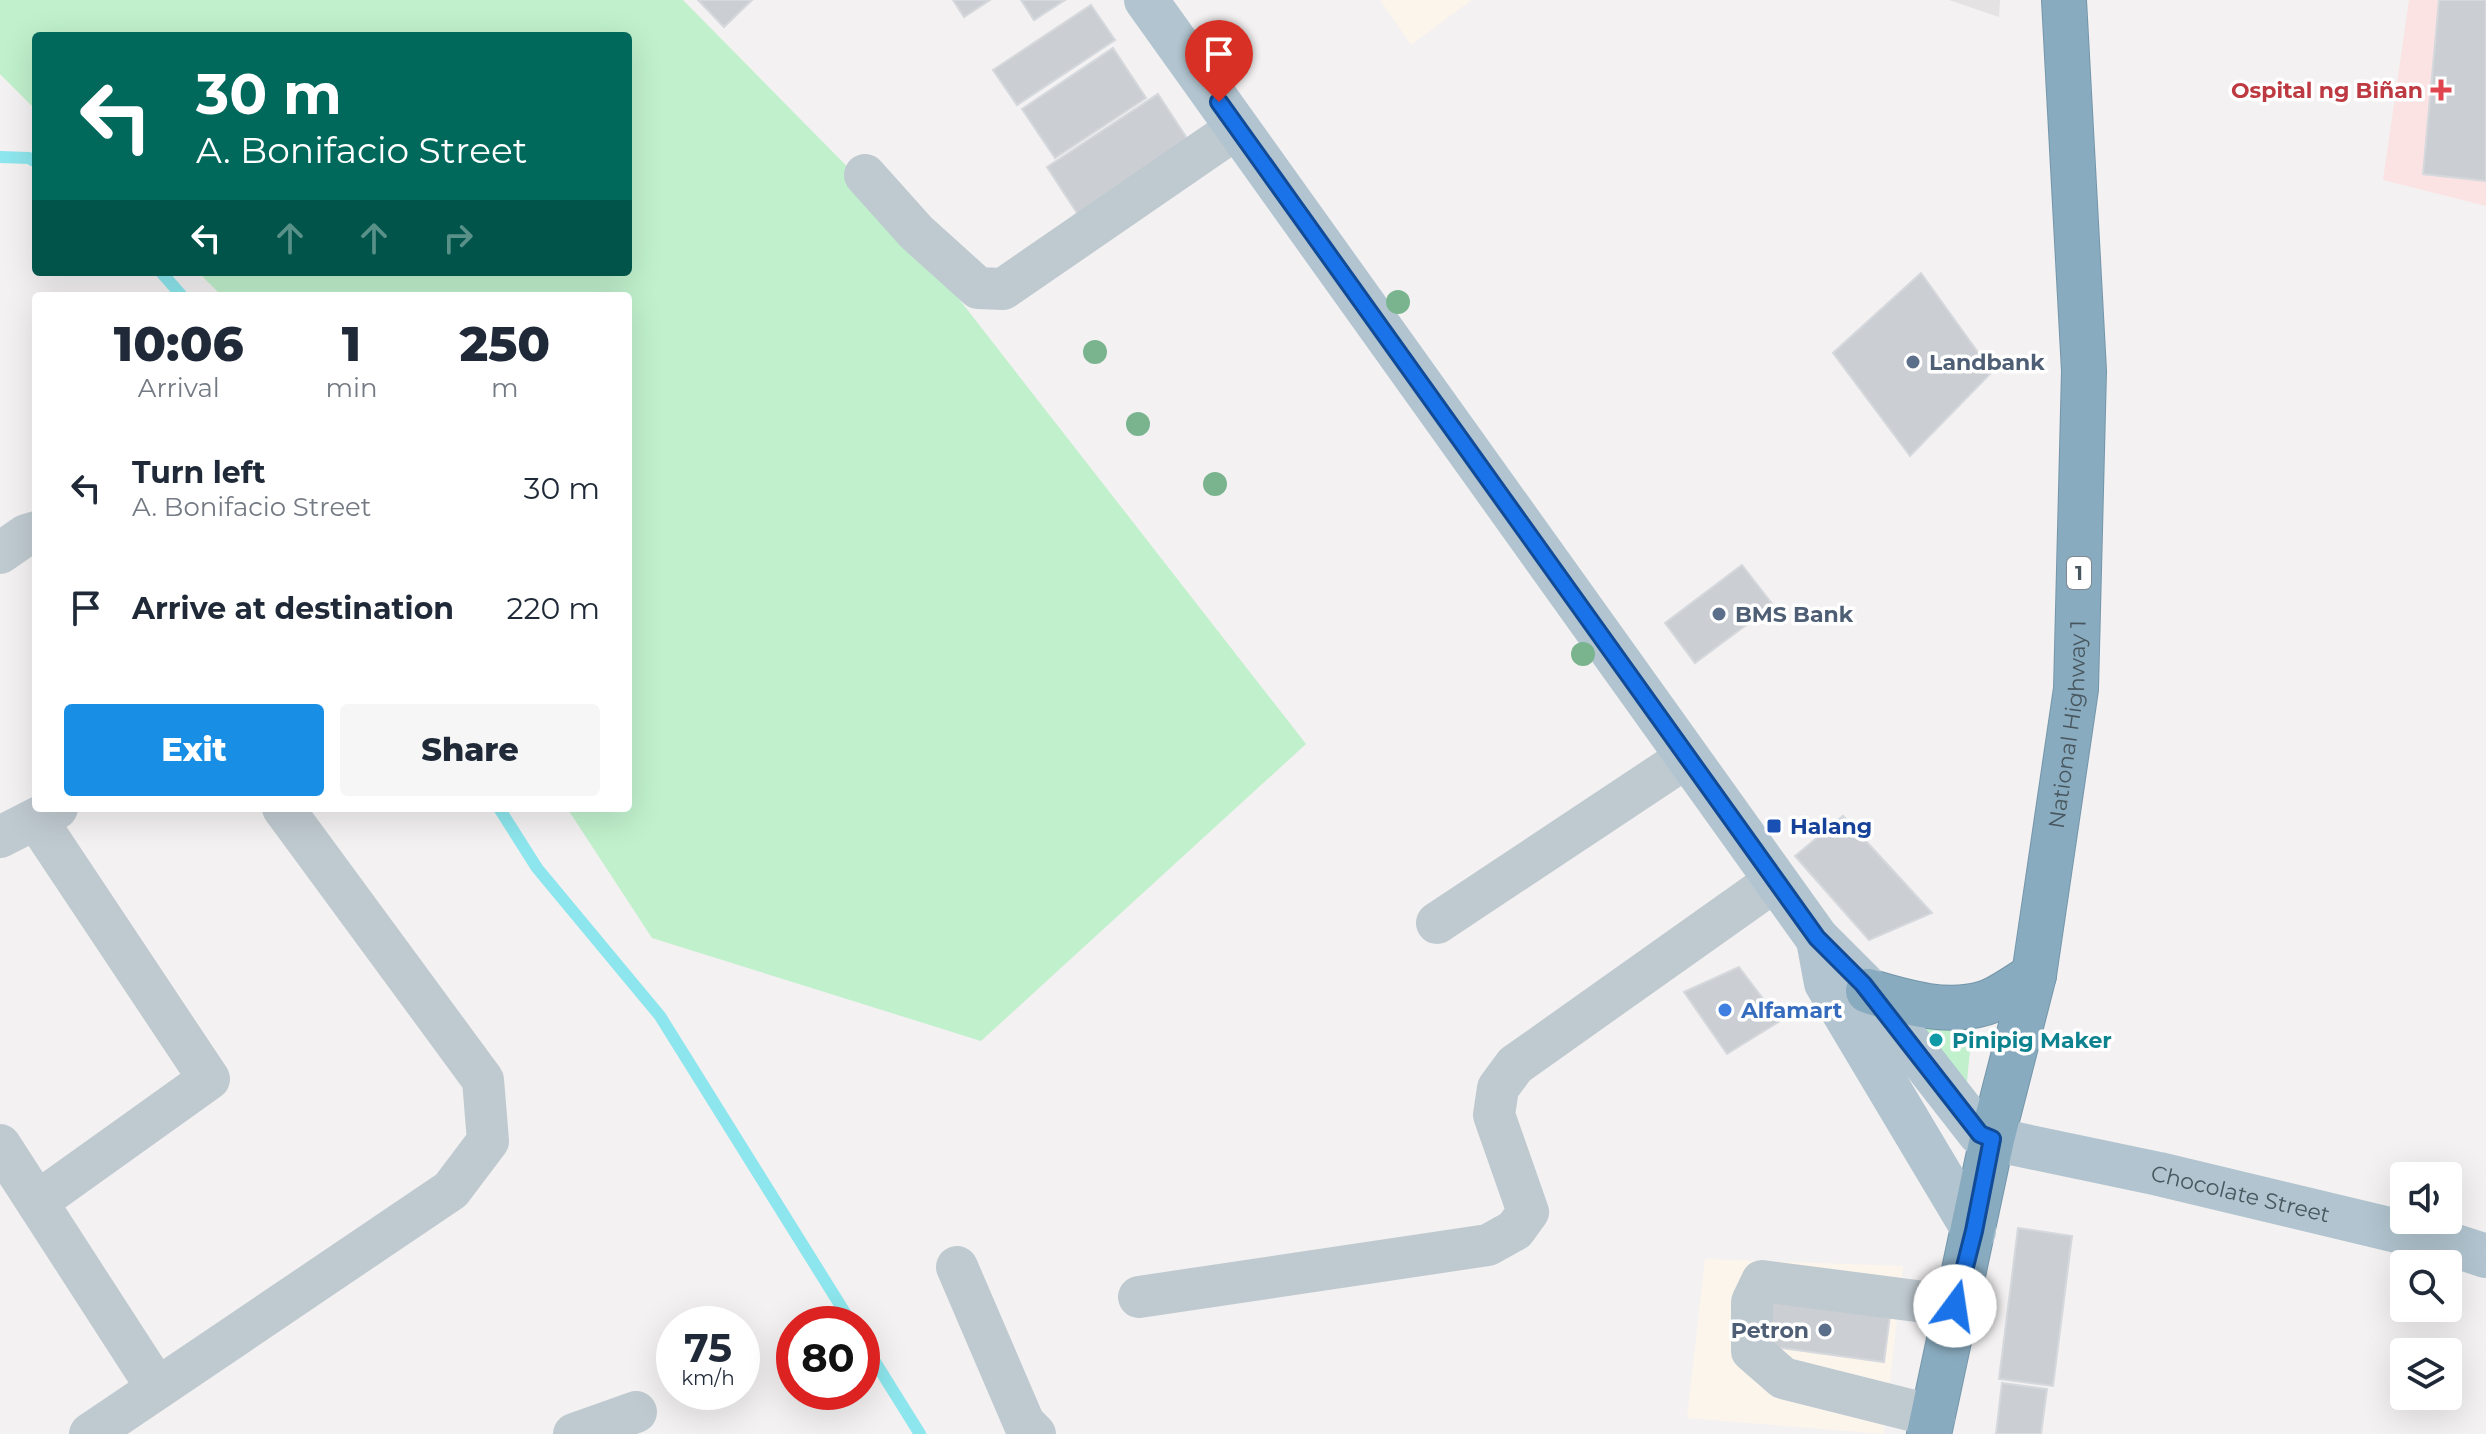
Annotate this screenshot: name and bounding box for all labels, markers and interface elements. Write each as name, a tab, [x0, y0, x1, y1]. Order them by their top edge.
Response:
pin	[1185, 20, 1253, 102]
icon: arrive	[1197, 32, 1241, 76]
text: 30 m	[196, 60, 342, 128]
icon: left	[64, 64, 168, 168]
place label: Ospital ng Biñan	[2231, 77, 2423, 104]
marker: Ospital ng Biñan	[2430, 79, 2452, 101]
text: A. Bonifacio Street	[196, 128, 527, 172]
icon: left	[184, 216, 228, 260]
icon: ahead	[268, 216, 312, 260]
icon: ahead	[352, 216, 396, 260]
icon: right	[436, 216, 480, 260]
text: 10:06	[114, 315, 244, 373]
text: 1	[342, 315, 361, 373]
text: 250	[459, 315, 550, 373]
place label: Landbank	[1929, 349, 2045, 376]
marker: Landbank	[1904, 353, 1922, 371]
text: Arrival	[138, 372, 220, 404]
text: min	[326, 372, 378, 404]
text: m	[491, 372, 519, 404]
text: Turn left	[132, 454, 265, 491]
icon: left	[64, 466, 108, 510]
text: 30 m	[524, 470, 600, 507]
text: A. Bonifacio Street	[132, 491, 371, 523]
road number: 1	[2067, 557, 2091, 589]
icon: arrive	[64, 586, 108, 630]
text: Arrive at destination	[132, 590, 454, 627]
text: 220 m	[506, 590, 600, 627]
place label: BMS Bank	[1735, 601, 1854, 628]
marker: BMS Bank	[1710, 605, 1728, 623]
street label: National Highway 1	[2042, 620, 2091, 830]
button: Exit	[64, 704, 324, 796]
button: Share	[340, 704, 600, 796]
place label: Halang	[1790, 813, 1872, 840]
marker: Halang	[1765, 817, 1783, 835]
place label: Alfamart	[1740, 997, 1843, 1024]
marker: Alfamart	[1716, 1001, 1734, 1019]
place label: Pinipig Maker	[1952, 1027, 2112, 1054]
marker: Pinipig Maker	[1927, 1031, 1945, 1049]
street label: Chocolate Street	[2149, 1159, 2333, 1228]
map controls	[2390, 1162, 2462, 1410]
button: sound	[2390, 1162, 2462, 1234]
button: search	[2390, 1250, 2462, 1322]
position arrow	[1913, 1264, 1997, 1348]
speed limit sign: 80	[776, 1306, 880, 1410]
place label: Petron	[1731, 1317, 1809, 1344]
marker: Petron	[1816, 1321, 1834, 1339]
text: 75	[684, 1323, 732, 1372]
button: layers	[2390, 1338, 2462, 1410]
text: km/h	[681, 1366, 735, 1390]

